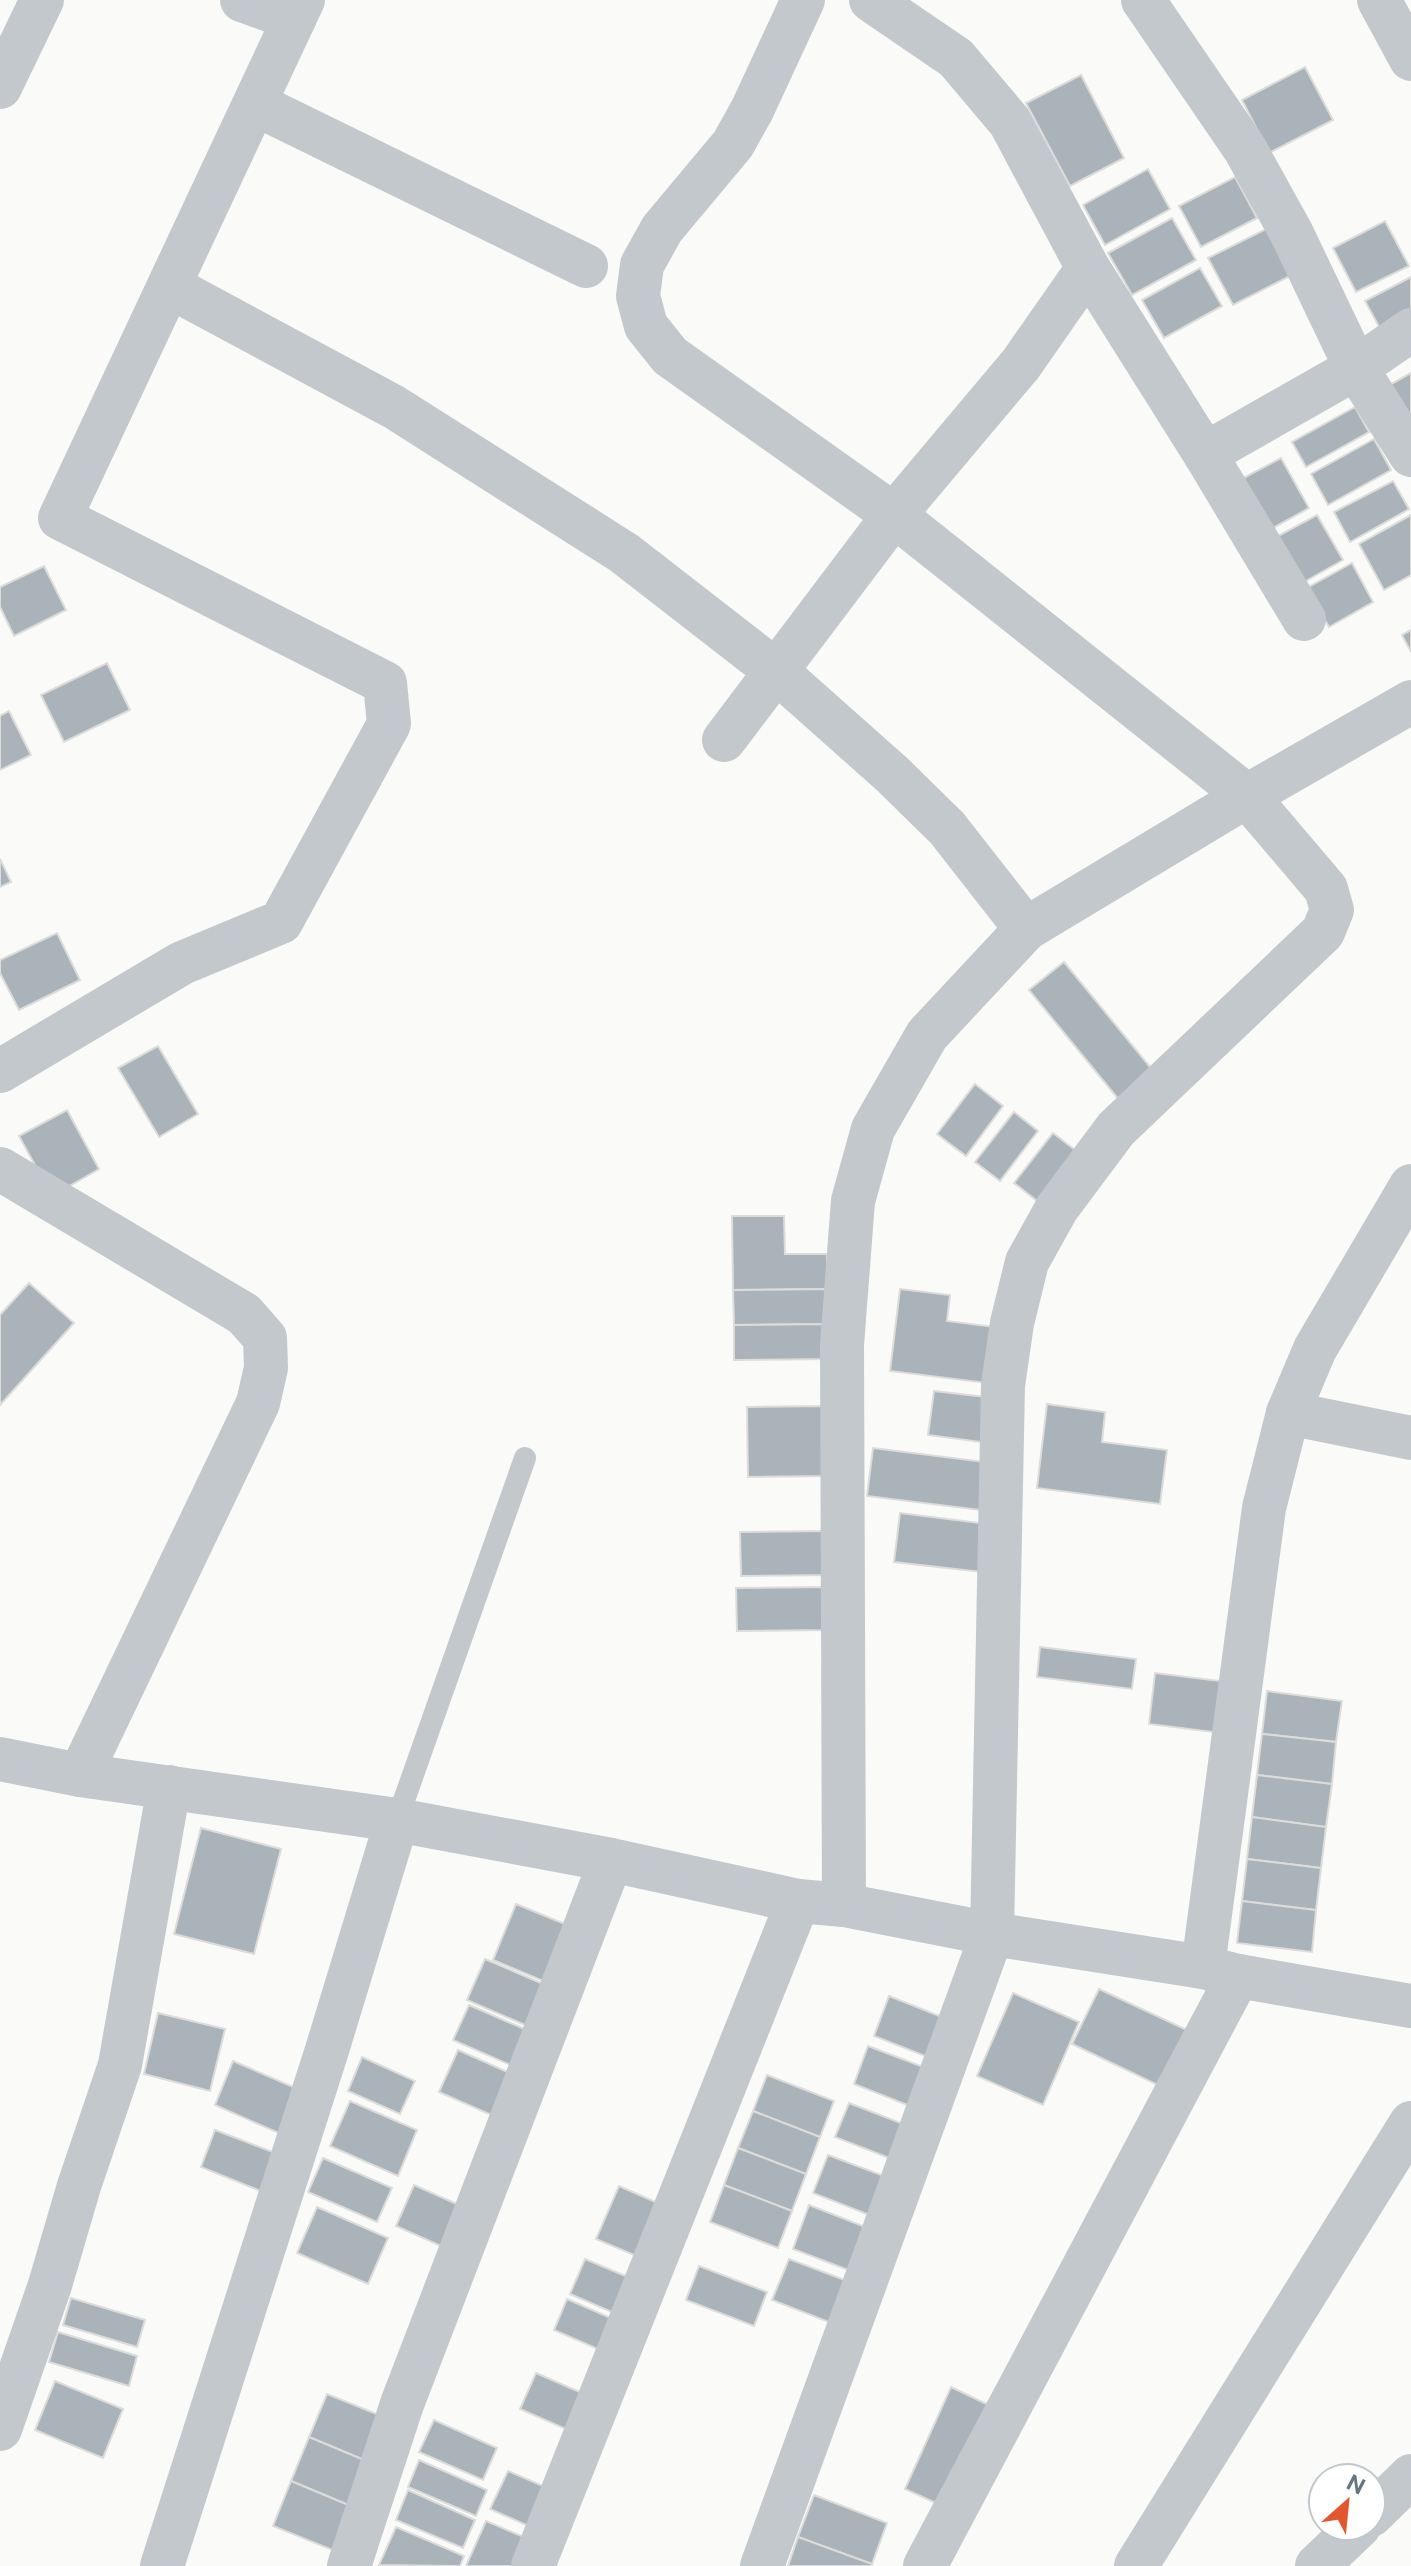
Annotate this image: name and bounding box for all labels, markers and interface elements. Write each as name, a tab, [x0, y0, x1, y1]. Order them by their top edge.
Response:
north arrow	[1307, 2462, 1387, 2542]
text: N	[1343, 2469, 1370, 2500]

